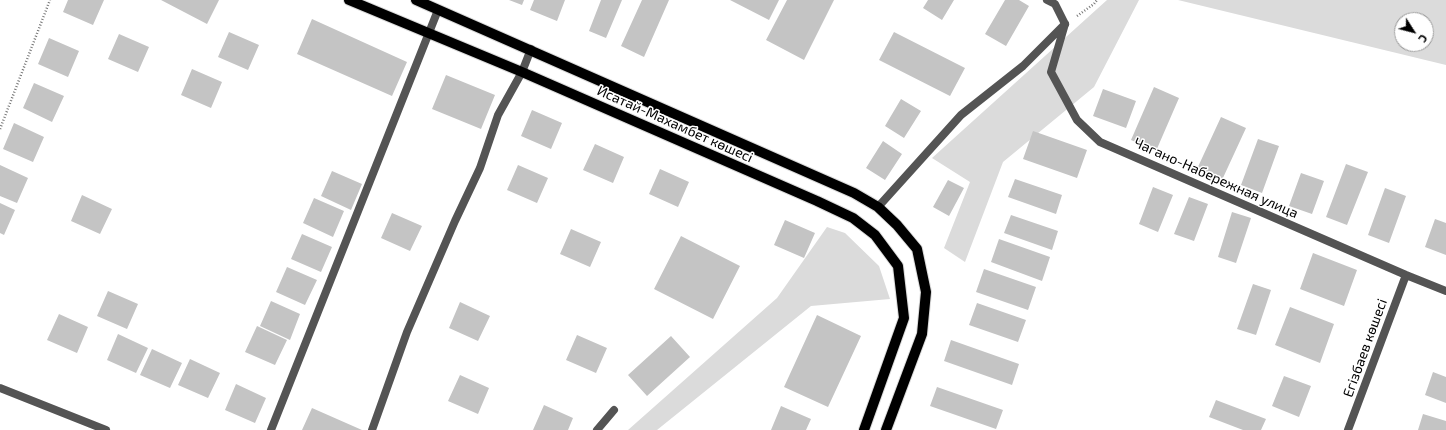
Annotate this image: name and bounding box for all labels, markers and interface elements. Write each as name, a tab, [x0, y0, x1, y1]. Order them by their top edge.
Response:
north arrow	[1394, 12, 1434, 52]
text: С	[1416, 32, 1430, 45]
street label: Исатай-Махамбет көшесі	[594, 82, 756, 166]
street label: Чагано-Набережная улица	[1131, 134, 1301, 222]
street label: Егізбаев көшесі	[1339, 296, 1391, 400]

